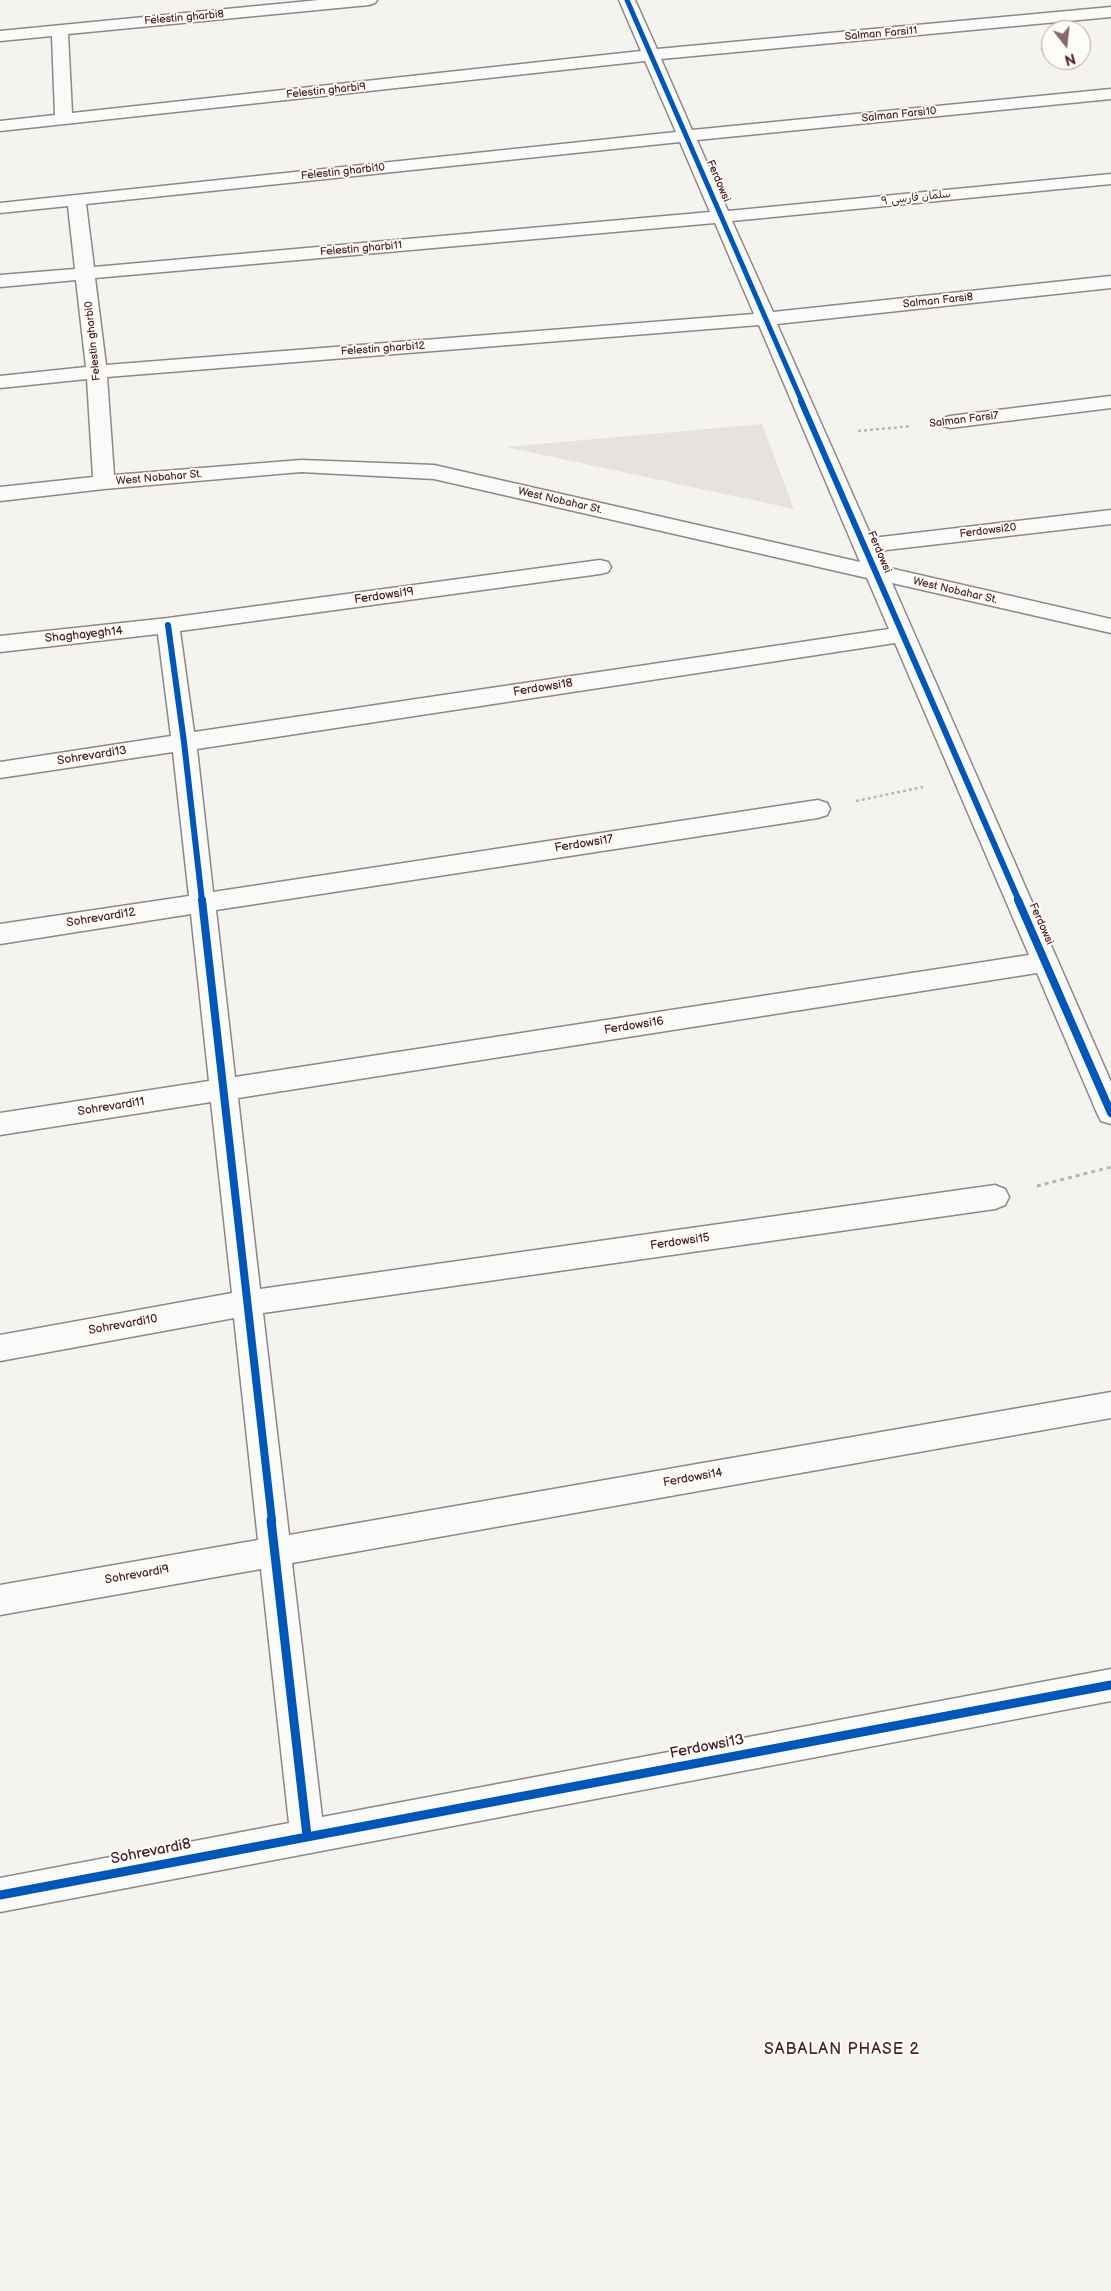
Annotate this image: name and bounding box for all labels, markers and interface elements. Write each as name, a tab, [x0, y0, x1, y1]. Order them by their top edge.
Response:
street label: Felestin gharbi8	[144, 8, 224, 28]
north arrow	[1041, 20, 1091, 70]
street label: Salman Farsi11	[844, 24, 918, 44]
text: N	[1063, 49, 1077, 69]
street label: Felestin gharbi9	[286, 80, 366, 102]
street label: Salman Farsi10	[861, 105, 937, 125]
street label: Ferdowsi	[703, 158, 733, 204]
street label: Felestin gharbi10	[300, 161, 386, 183]
street label: سلمان فارسی ۹	[881, 188, 951, 208]
street label: Felestin gharbi11	[320, 239, 402, 259]
street label: Salman Farsi8	[902, 291, 974, 311]
street label: Felestin gharbi0	[82, 300, 104, 382]
street label: Felestin gharbi12	[340, 339, 426, 359]
street label: Salman Farsi7	[929, 409, 999, 431]
street label: West Nobahar St.	[116, 468, 202, 488]
street label: West Nobahar St.	[517, 485, 603, 517]
street label: Ferdowsi20	[959, 521, 1017, 541]
street label: Ferdowsi	[864, 529, 894, 575]
street label: West Nobahar St.	[912, 575, 998, 607]
street label: Ferdowsi19	[353, 585, 415, 607]
street label: Shaghayegh14	[44, 624, 124, 646]
street label: Ferdowsi18	[512, 676, 574, 700]
street label: Sohrevardi13	[56, 743, 128, 769]
street label: Ferdowsi17	[554, 832, 614, 856]
street label: Ferdowsi	[1026, 901, 1056, 947]
street label: Sohrevardi12	[65, 905, 137, 931]
street label: Ferdowsi16	[603, 1014, 665, 1038]
street label: Sohrevardi11	[77, 1095, 145, 1119]
street label: Ferdowsi15	[649, 1231, 711, 1253]
street label: Sohrevardi10	[87, 1312, 159, 1338]
street label: Ferdowsi14	[662, 1466, 724, 1490]
street label: Sohrevardi9	[104, 1562, 170, 1588]
street label: Ferdowsi13	[668, 1731, 746, 1763]
street label: Sohrevardi8	[109, 1835, 193, 1869]
district label: SABALAN PHASE 2	[762, 2040, 922, 2060]

